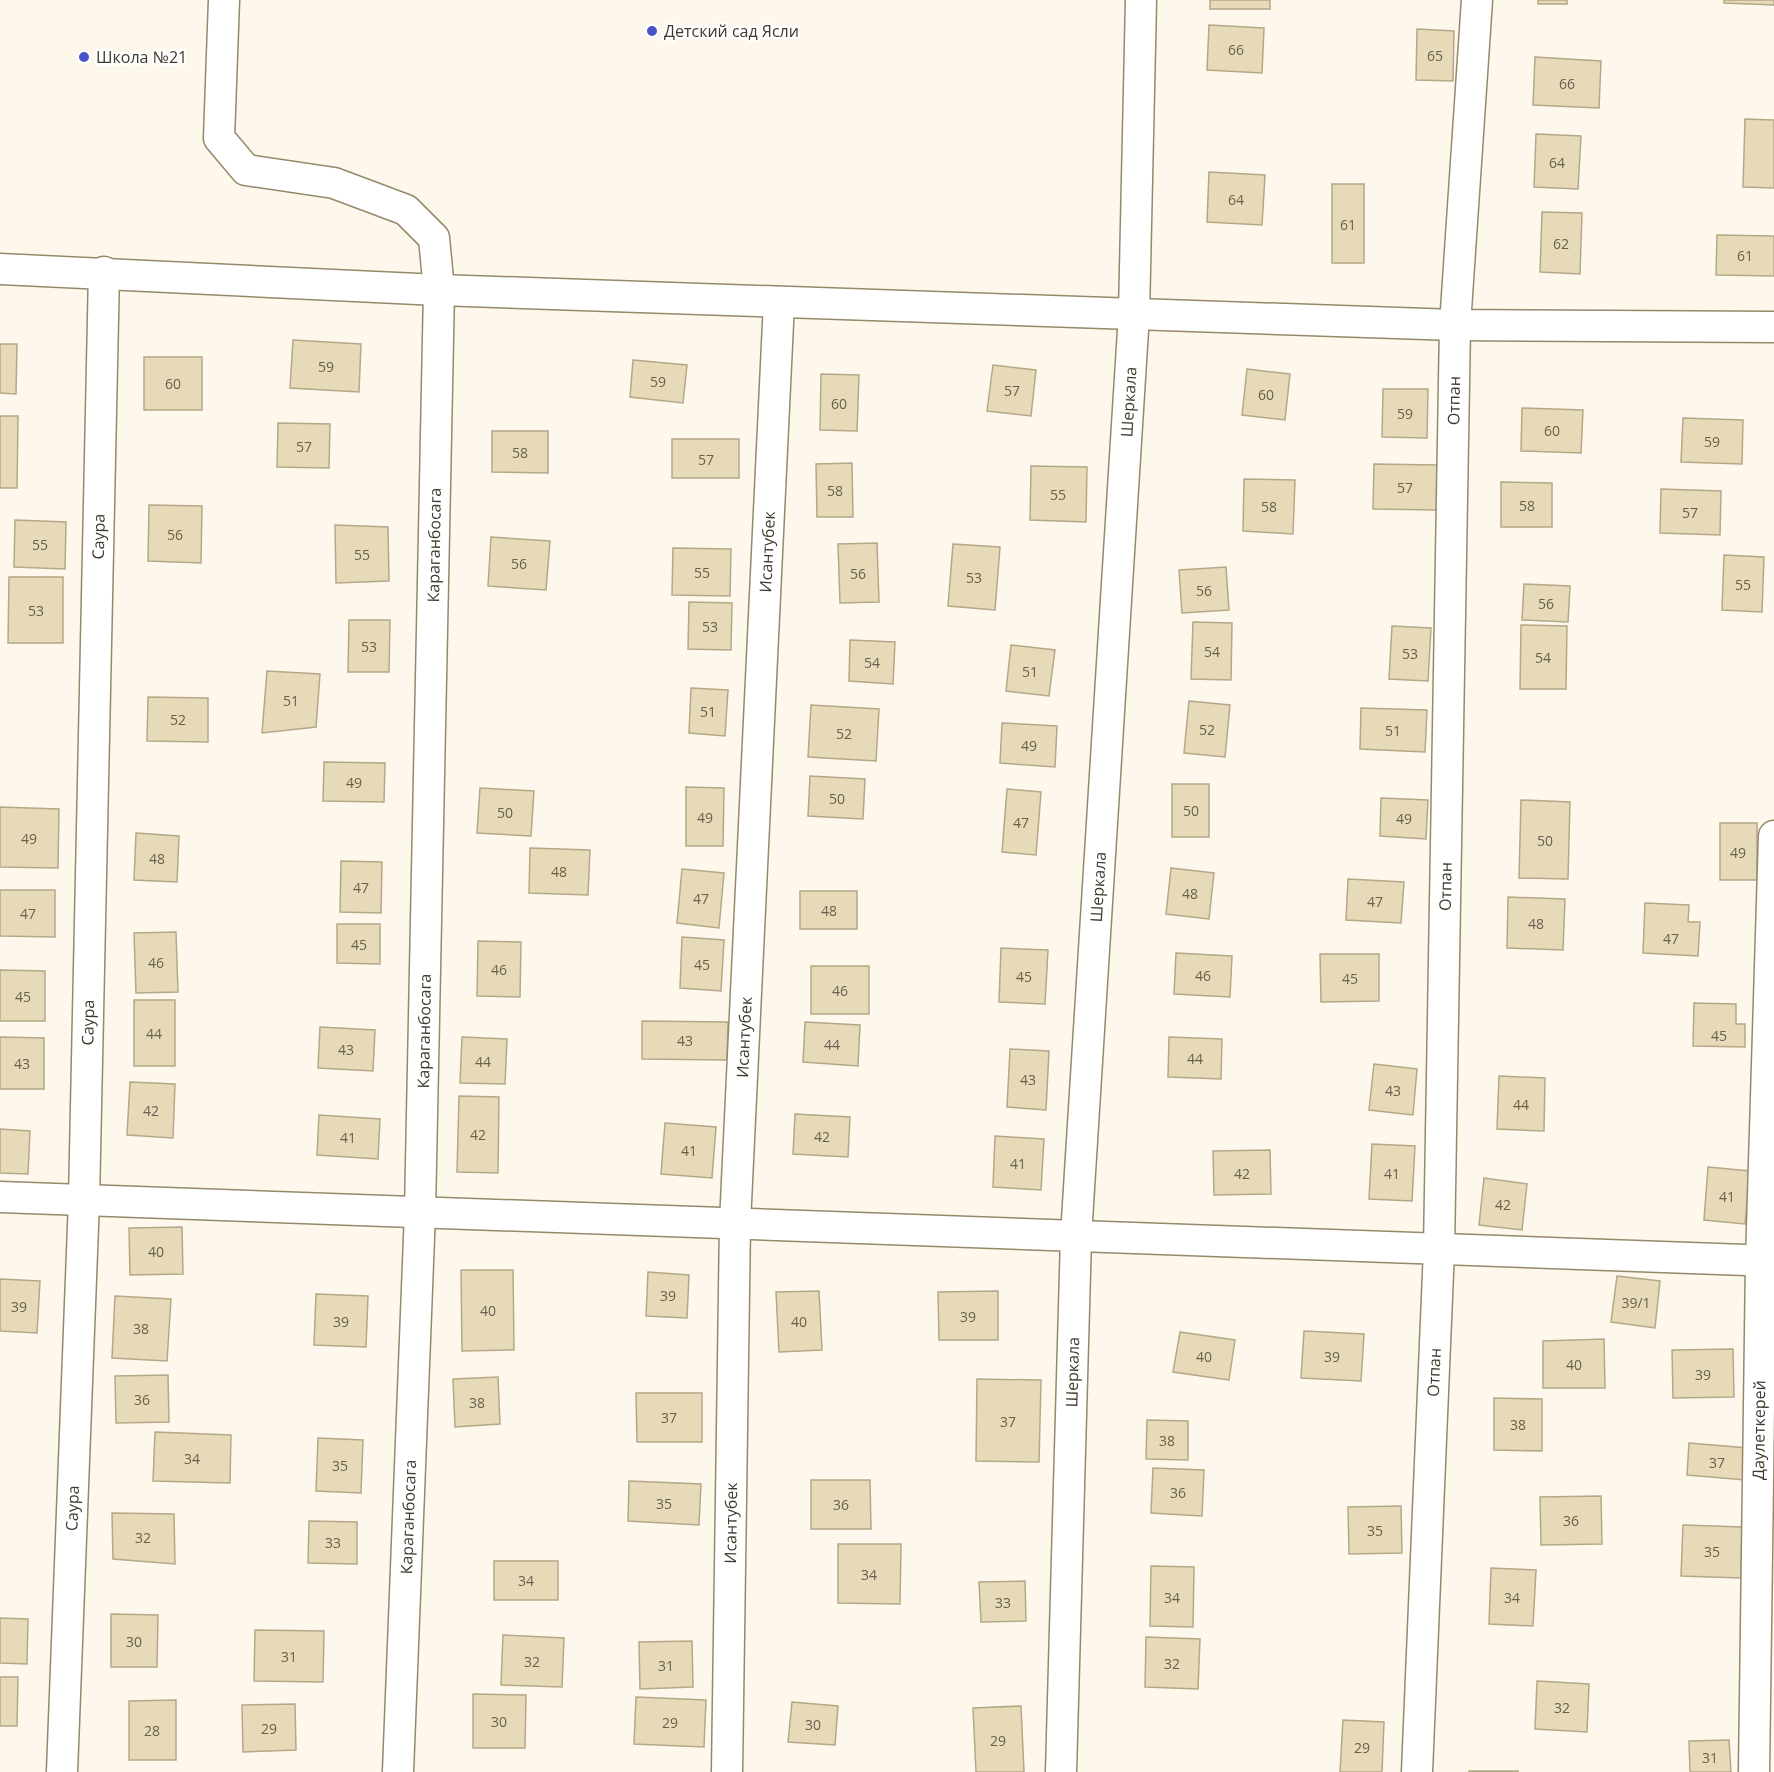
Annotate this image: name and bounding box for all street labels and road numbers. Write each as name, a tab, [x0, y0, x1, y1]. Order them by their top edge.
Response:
street label: Шеркала	[1115, 366, 1142, 438]
street label: Отпан	[1442, 376, 1465, 425]
street label: Караганбосага	[422, 487, 446, 603]
street label: Исантубек	[754, 510, 780, 593]
street label: Саура	[87, 514, 110, 560]
street label: Шеркала	[1085, 851, 1111, 923]
street label: Отпан	[1434, 862, 1457, 911]
street label: Караганбосага	[412, 973, 436, 1089]
street label: Исантубек	[731, 995, 757, 1078]
street label: Саура	[76, 999, 99, 1046]
street label: Шеркала	[1060, 1337, 1084, 1408]
street label: Отпан	[1422, 1347, 1446, 1397]
street label: Даулеткерей	[1747, 1380, 1770, 1480]
street label: Караганбосага	[395, 1459, 421, 1575]
street label: Исантубек	[719, 1482, 742, 1564]
street label: Саура	[60, 1485, 84, 1531]

